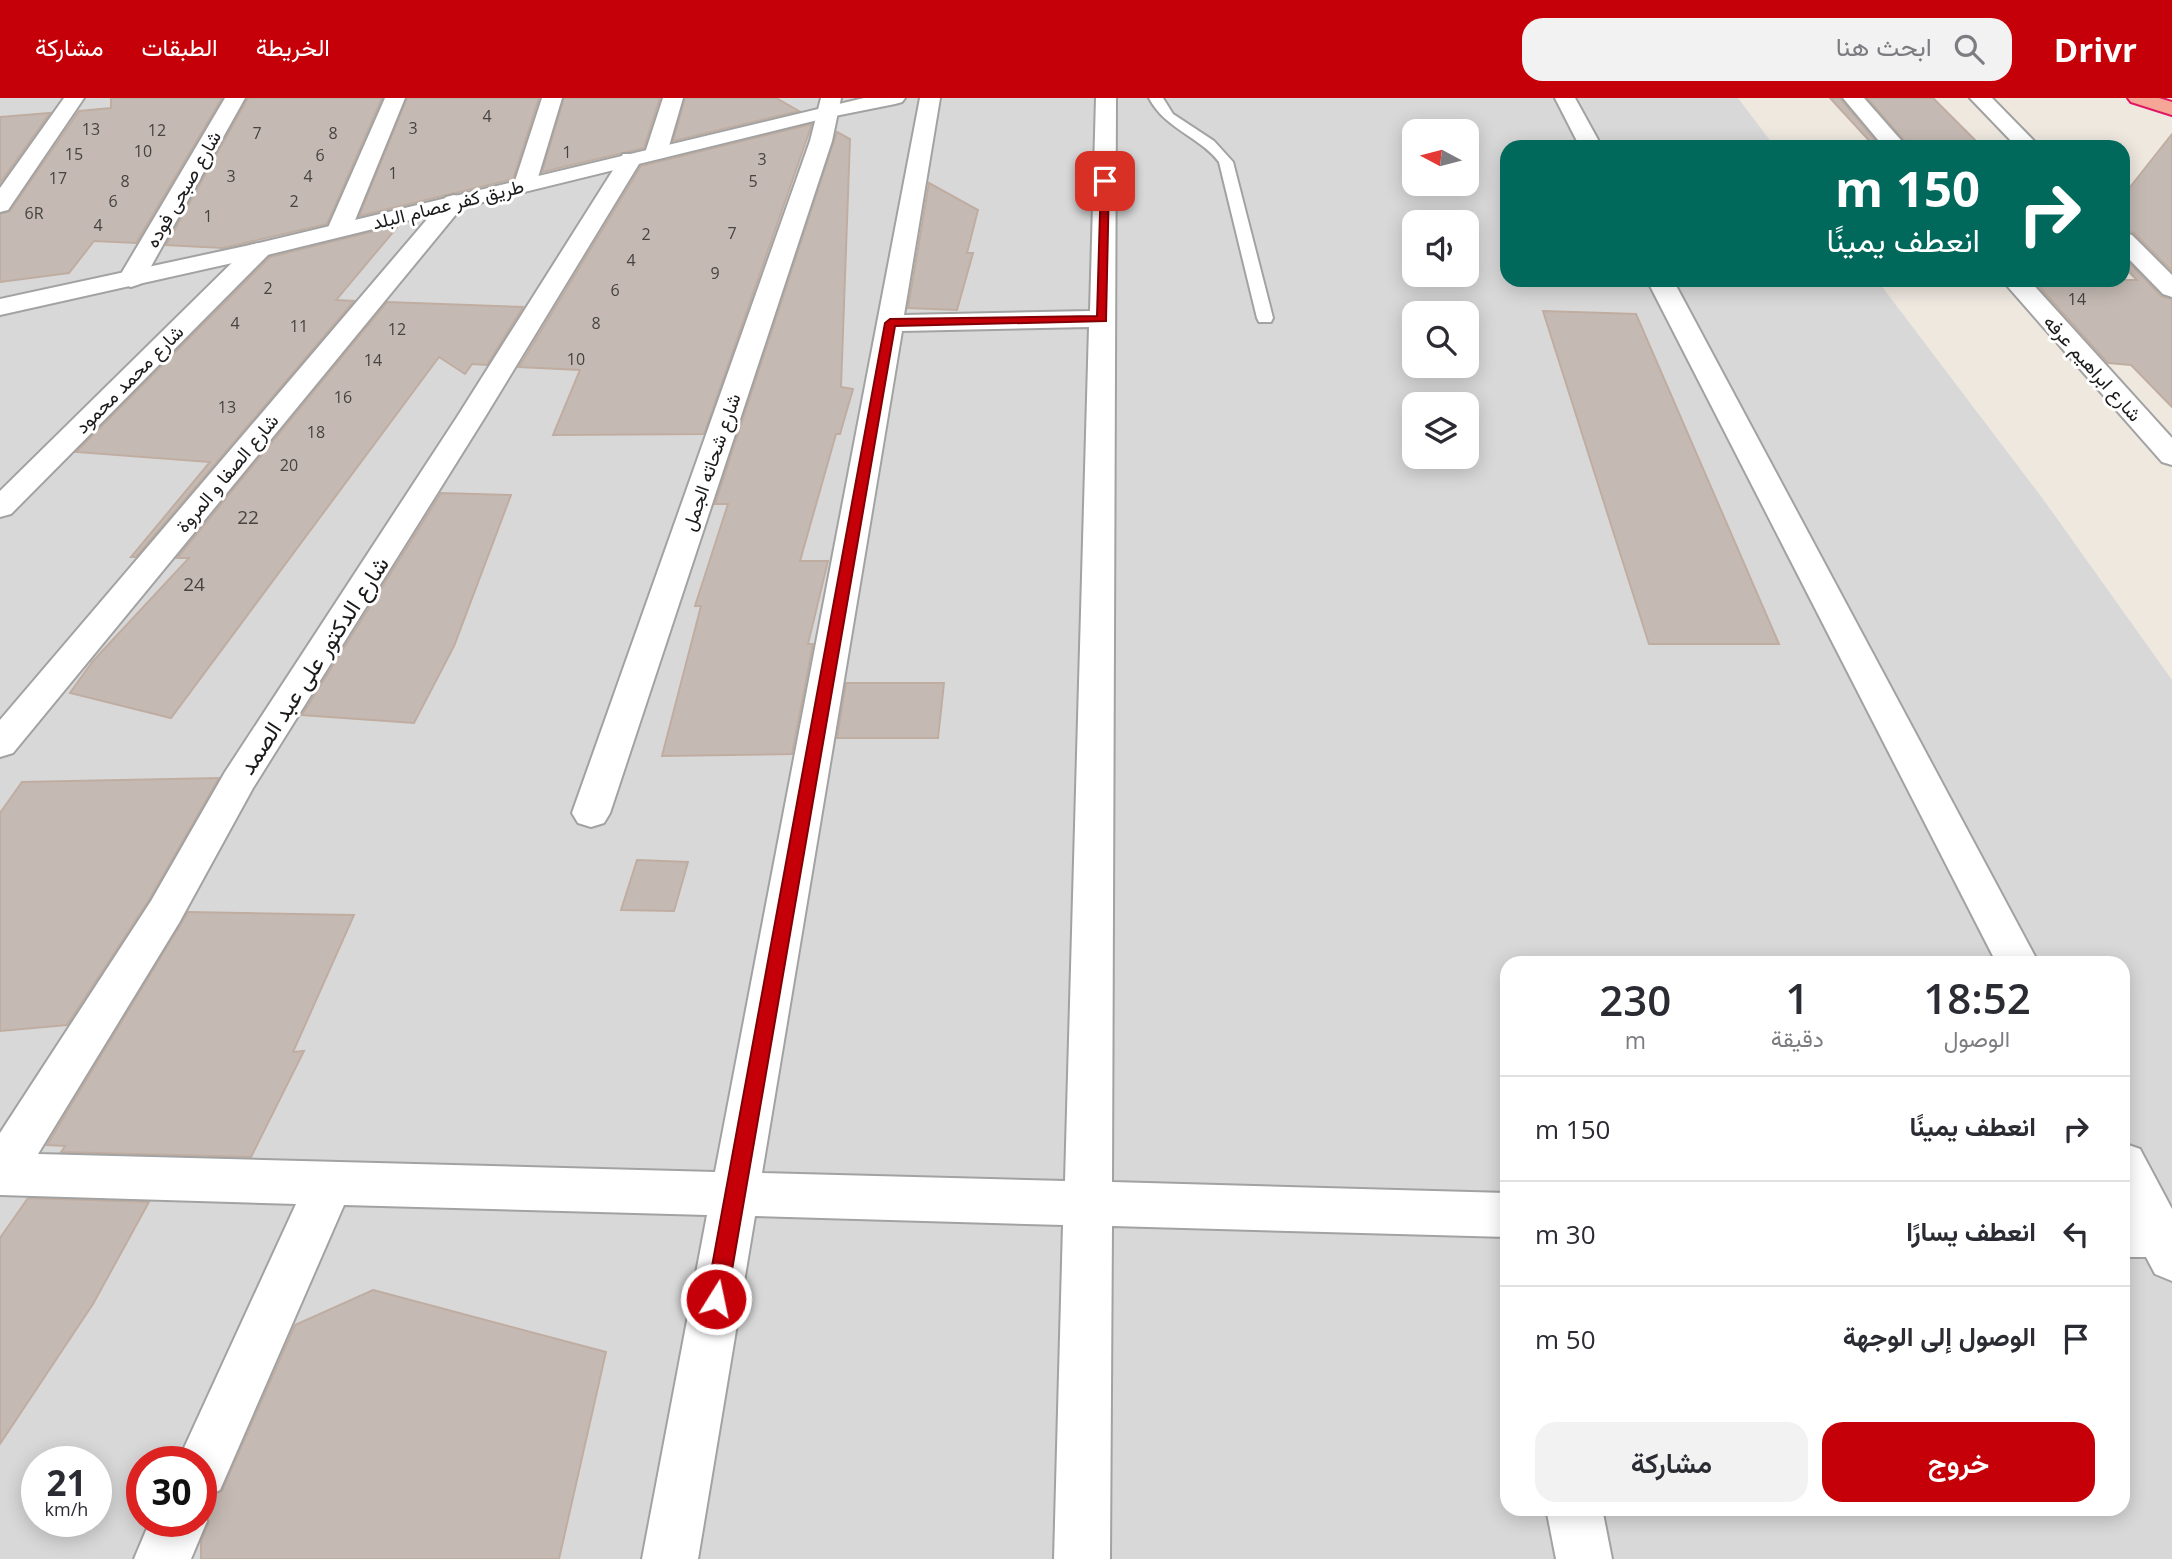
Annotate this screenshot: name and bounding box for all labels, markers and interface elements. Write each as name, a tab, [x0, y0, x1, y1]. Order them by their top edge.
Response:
search box	[1522, 18, 2012, 81]
text: Drivr	[2054, 27, 2137, 72]
text: ابحث هنا	[1836, 28, 1932, 64]
text: مشاركة	[35, 30, 103, 63]
text: الطبقات	[141, 30, 218, 63]
text: الخريطة	[256, 30, 330, 63]
icon: search	[1950, 30, 1988, 68]
house number: 4	[482, 105, 492, 127]
house number: 3	[408, 117, 418, 139]
house number: 13	[82, 118, 100, 140]
house number: 12	[148, 119, 166, 141]
north arrow	[1402, 119, 1479, 196]
map controls	[1402, 119, 1479, 469]
house number: 7	[252, 122, 262, 144]
house number: 8	[328, 122, 338, 144]
street label: شارع صبحى فوده	[139, 126, 227, 252]
house number: 10	[134, 140, 152, 162]
house number: 1	[562, 141, 572, 163]
house number: 15	[65, 143, 83, 165]
house number: 6	[315, 144, 325, 166]
house number: 3	[757, 148, 767, 170]
pin	[1075, 151, 1135, 211]
text: 150 m	[1835, 155, 1980, 221]
house number: 1	[388, 162, 398, 184]
icon: arrive	[1086, 162, 1124, 200]
house number: 3	[226, 165, 236, 187]
house number: 4	[303, 165, 313, 187]
house number: 17	[49, 167, 67, 189]
icon: right	[2004, 168, 2095, 259]
house number: 8	[120, 170, 130, 192]
house number: 5	[748, 170, 758, 192]
street label: طريق كفر عصام البلد	[369, 173, 527, 235]
house number: 6	[108, 190, 118, 212]
house number: 2	[289, 190, 299, 212]
house number: 6R	[24, 202, 44, 224]
house number: 1	[203, 205, 213, 227]
button: sound	[1402, 210, 1479, 287]
house number: 4	[93, 214, 103, 236]
text: انعطف يمينًا	[1826, 218, 1980, 261]
house number: 7	[727, 222, 737, 244]
house number: 2	[641, 223, 651, 245]
house number: 4	[626, 249, 636, 271]
house number: 9	[710, 262, 720, 284]
house number: 2	[263, 277, 273, 299]
house number: 6	[610, 279, 620, 301]
house number: 14	[2068, 288, 2086, 310]
button: search	[1402, 301, 1479, 378]
street label: شارع ابراهيم عرفه	[2038, 309, 2148, 427]
house number: 4	[230, 312, 240, 334]
house number: 8	[591, 312, 601, 334]
house number: 11	[290, 315, 308, 337]
house number: 12	[388, 318, 406, 340]
street label: شارع محمد محمود	[69, 319, 189, 439]
house number: 10	[567, 348, 585, 370]
house number: 14	[364, 349, 382, 371]
house number: 16	[334, 386, 352, 408]
street label: شارع شحاته الجمل	[675, 390, 747, 534]
button: layers	[1402, 392, 1479, 469]
house number: 13	[218, 396, 236, 418]
street label: شارع الصفا و المروة	[170, 408, 284, 538]
house number: 18	[307, 421, 325, 443]
house number: 20	[280, 454, 298, 476]
house number: 22	[237, 504, 259, 530]
street label: شارع الدكتور على عبد الصمد	[230, 550, 396, 781]
house number: 24	[183, 571, 205, 597]
text: 1	[1785, 969, 1809, 1026]
text: 18:52	[1923, 969, 2031, 1026]
text: 230	[1599, 971, 1671, 1028]
text: دقيقة	[1771, 1022, 1824, 1054]
text: الوصول	[1944, 1022, 2010, 1054]
text: m	[1625, 1024, 1646, 1056]
text: انعطف يمينًا	[1909, 1108, 2036, 1144]
icon: right	[2057, 1110, 2095, 1148]
text: 150 m	[1535, 1111, 1610, 1147]
text: انعطف يسارًا	[1906, 1213, 2036, 1249]
icon: left	[2057, 1215, 2095, 1253]
text: 30 m	[1535, 1216, 1596, 1252]
position arrow	[679, 1262, 753, 1336]
text: الوصول إلى الوجهة	[1843, 1318, 2036, 1354]
icon: arrive	[2057, 1320, 2095, 1358]
text: 50 m	[1535, 1321, 1596, 1357]
button: مشاركة	[1535, 1422, 1808, 1502]
button: خروج	[1822, 1422, 2095, 1502]
speed limit sign: 30	[126, 1446, 217, 1537]
text: 21	[46, 1459, 87, 1506]
text: km/h	[45, 1497, 88, 1521]

